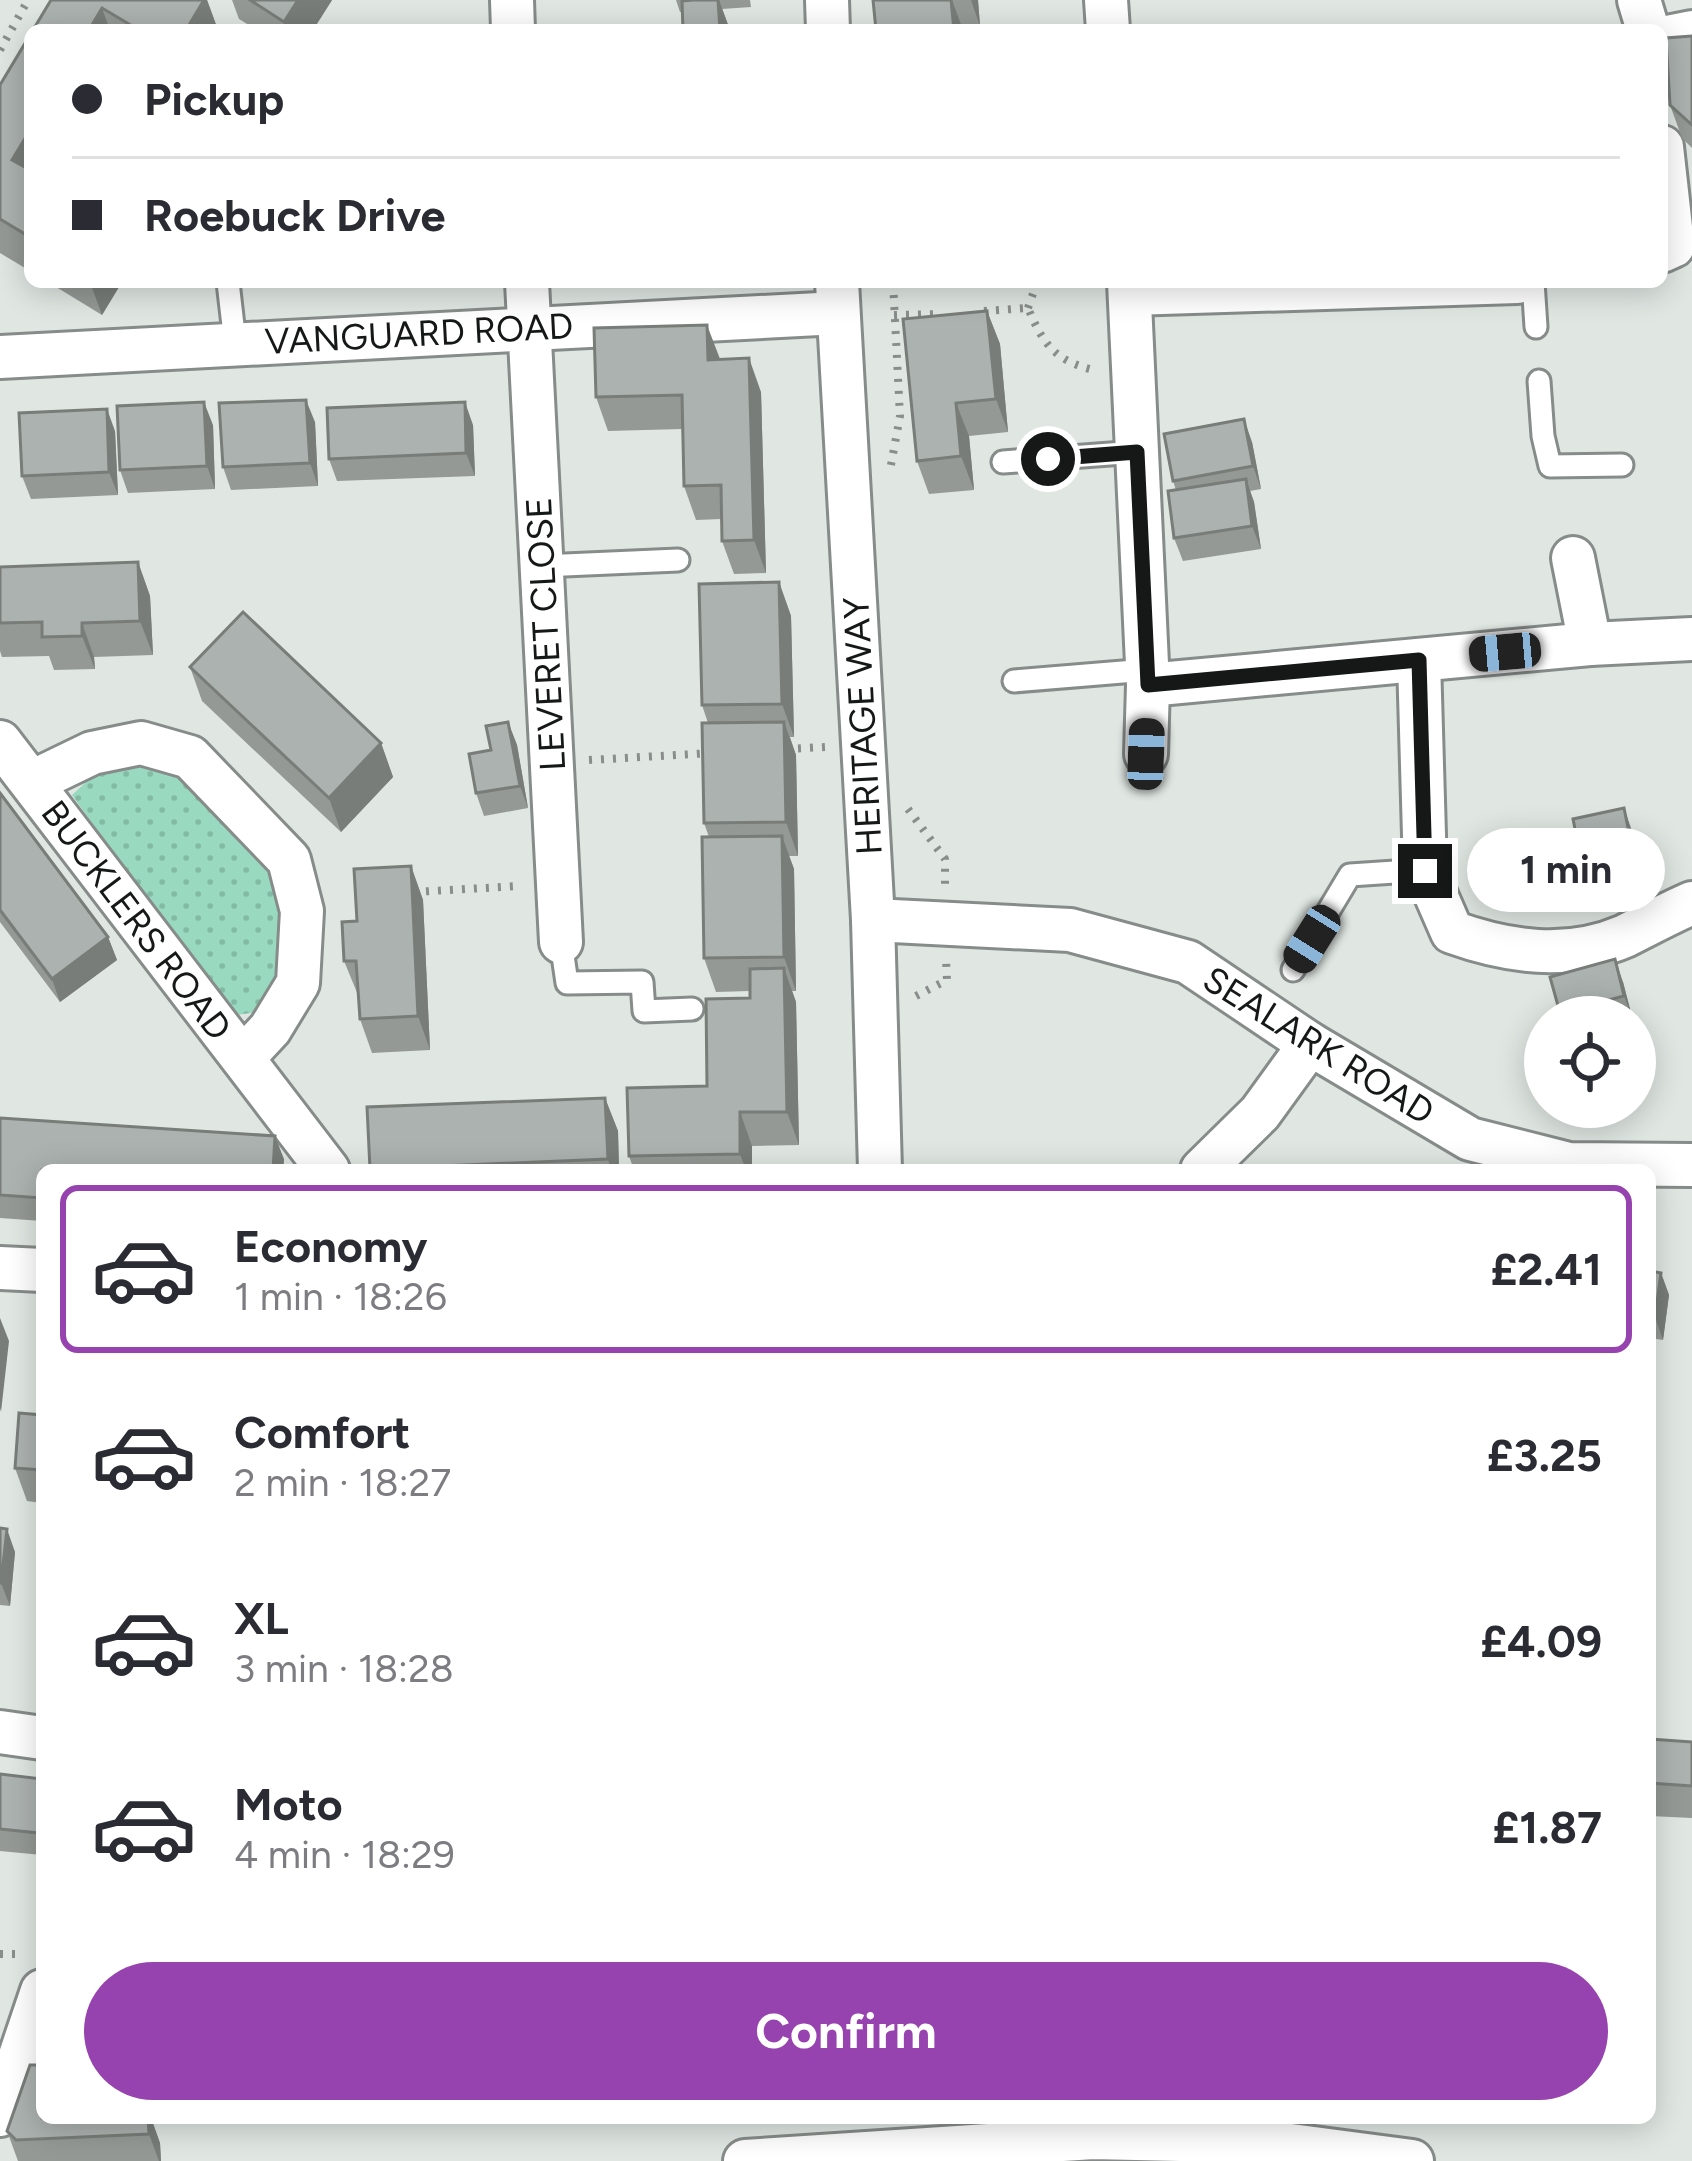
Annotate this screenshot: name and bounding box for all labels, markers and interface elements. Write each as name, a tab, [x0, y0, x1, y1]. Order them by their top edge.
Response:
text: Pickup	[144, 72, 284, 126]
text: Roebuck Drive	[144, 188, 446, 242]
street label: VANGUARD ROAD	[264, 304, 574, 363]
route start	[1021, 432, 1075, 486]
street label: LEVERET CLOSE	[517, 496, 574, 772]
street label: HERITAGE WAY	[834, 596, 891, 856]
car	[1468, 631, 1542, 673]
car	[1127, 717, 1165, 791]
street label: BUCKLERS ROAD	[33, 792, 241, 1048]
callout: 1 min	[1467, 829, 1665, 913]
route end	[1398, 844, 1452, 898]
text: 1 min	[1520, 846, 1612, 893]
car	[1278, 899, 1346, 979]
street label: SEALARK ROAD	[1195, 957, 1442, 1134]
map controls	[1524, 996, 1656, 1128]
button: locate	[1524, 996, 1656, 1128]
icon: car	[90, 1215, 198, 1323]
text: Economy	[234, 1219, 427, 1273]
text: £2.41	[1491, 1242, 1602, 1296]
text: 1 min · 18:26	[234, 1273, 447, 1320]
icon: car	[90, 1401, 198, 1509]
text: Comfort	[234, 1405, 410, 1459]
text: £3.25	[1487, 1428, 1602, 1482]
text: 2 min · 18:27	[234, 1459, 451, 1506]
icon: car	[90, 1587, 198, 1695]
text: XL	[234, 1591, 289, 1645]
text: £4.09	[1480, 1614, 1602, 1668]
text: 3 min · 18:28	[234, 1645, 454, 1692]
icon: car	[90, 1773, 198, 1881]
text: Moto	[234, 1777, 343, 1831]
text: £1.87	[1493, 1800, 1602, 1854]
text: 4 min · 18:29	[234, 1831, 455, 1878]
button: Confirm	[84, 1962, 1608, 2100]

